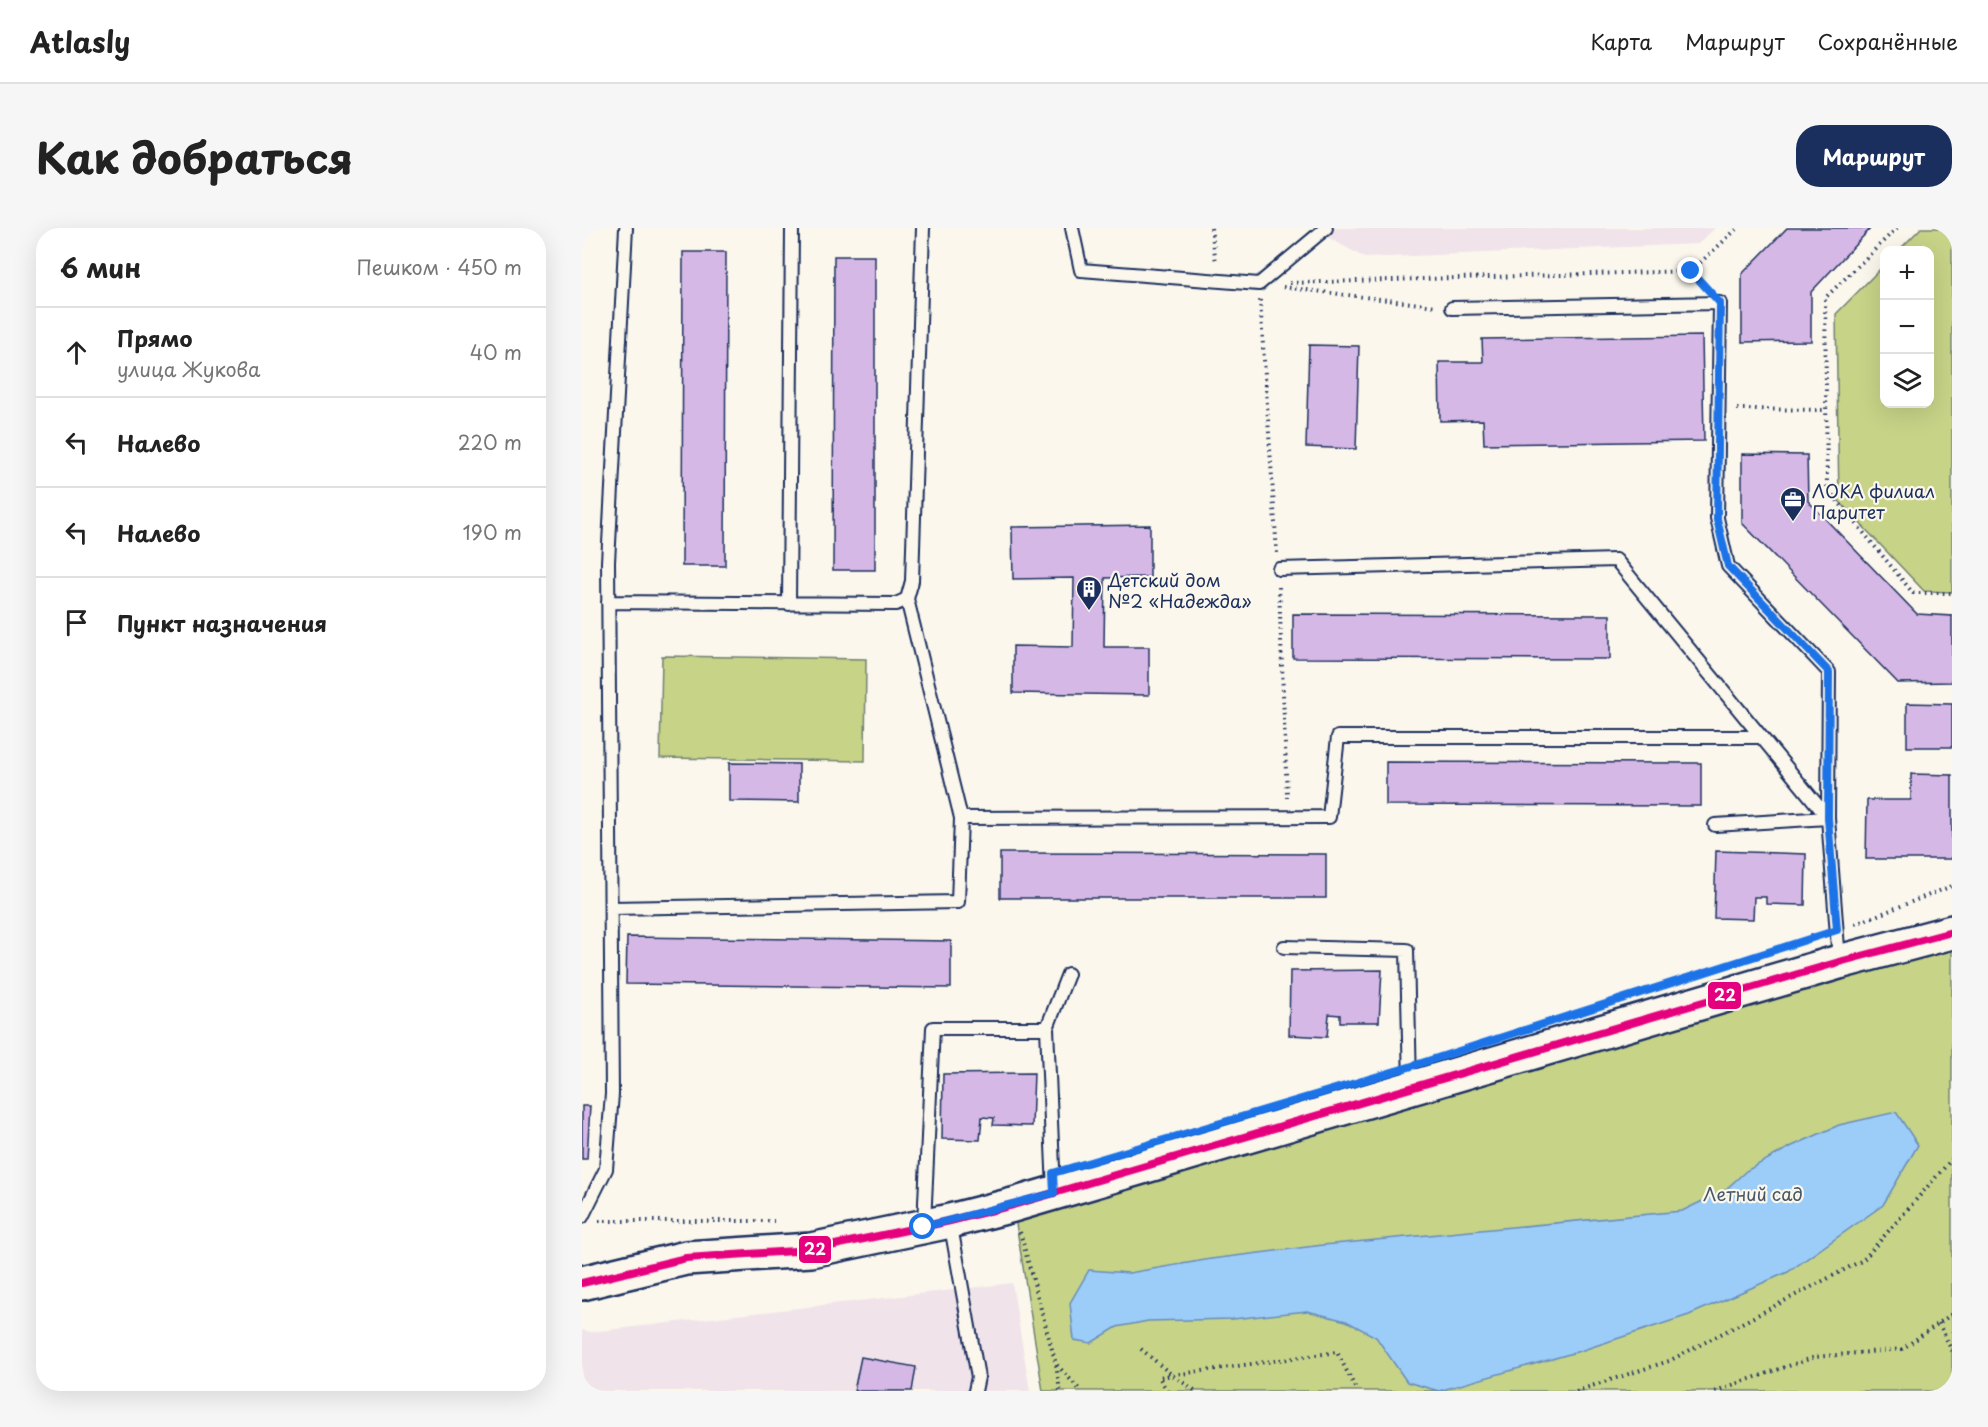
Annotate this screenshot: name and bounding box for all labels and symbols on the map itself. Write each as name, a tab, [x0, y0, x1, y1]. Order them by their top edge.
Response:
route end	[1677, 257, 1703, 283]
place label: ЛОКА филиал Паритет	[1812, 477, 1935, 525]
office icon: ЛОКА филиал Паритет	[1778, 485, 1808, 523]
place label: Детский дом №2 «Надежда»	[1107, 566, 1252, 614]
building icon: Детский дом №2 «Надежда»	[1074, 574, 1104, 612]
line badge: 22	[1707, 981, 1742, 1010]
text: 22	[1714, 982, 1736, 1006]
park label: Летний сад	[1703, 1180, 1803, 1207]
route start	[909, 1213, 935, 1239]
line badge: 22	[798, 1235, 832, 1264]
text: 22	[804, 1236, 826, 1260]

